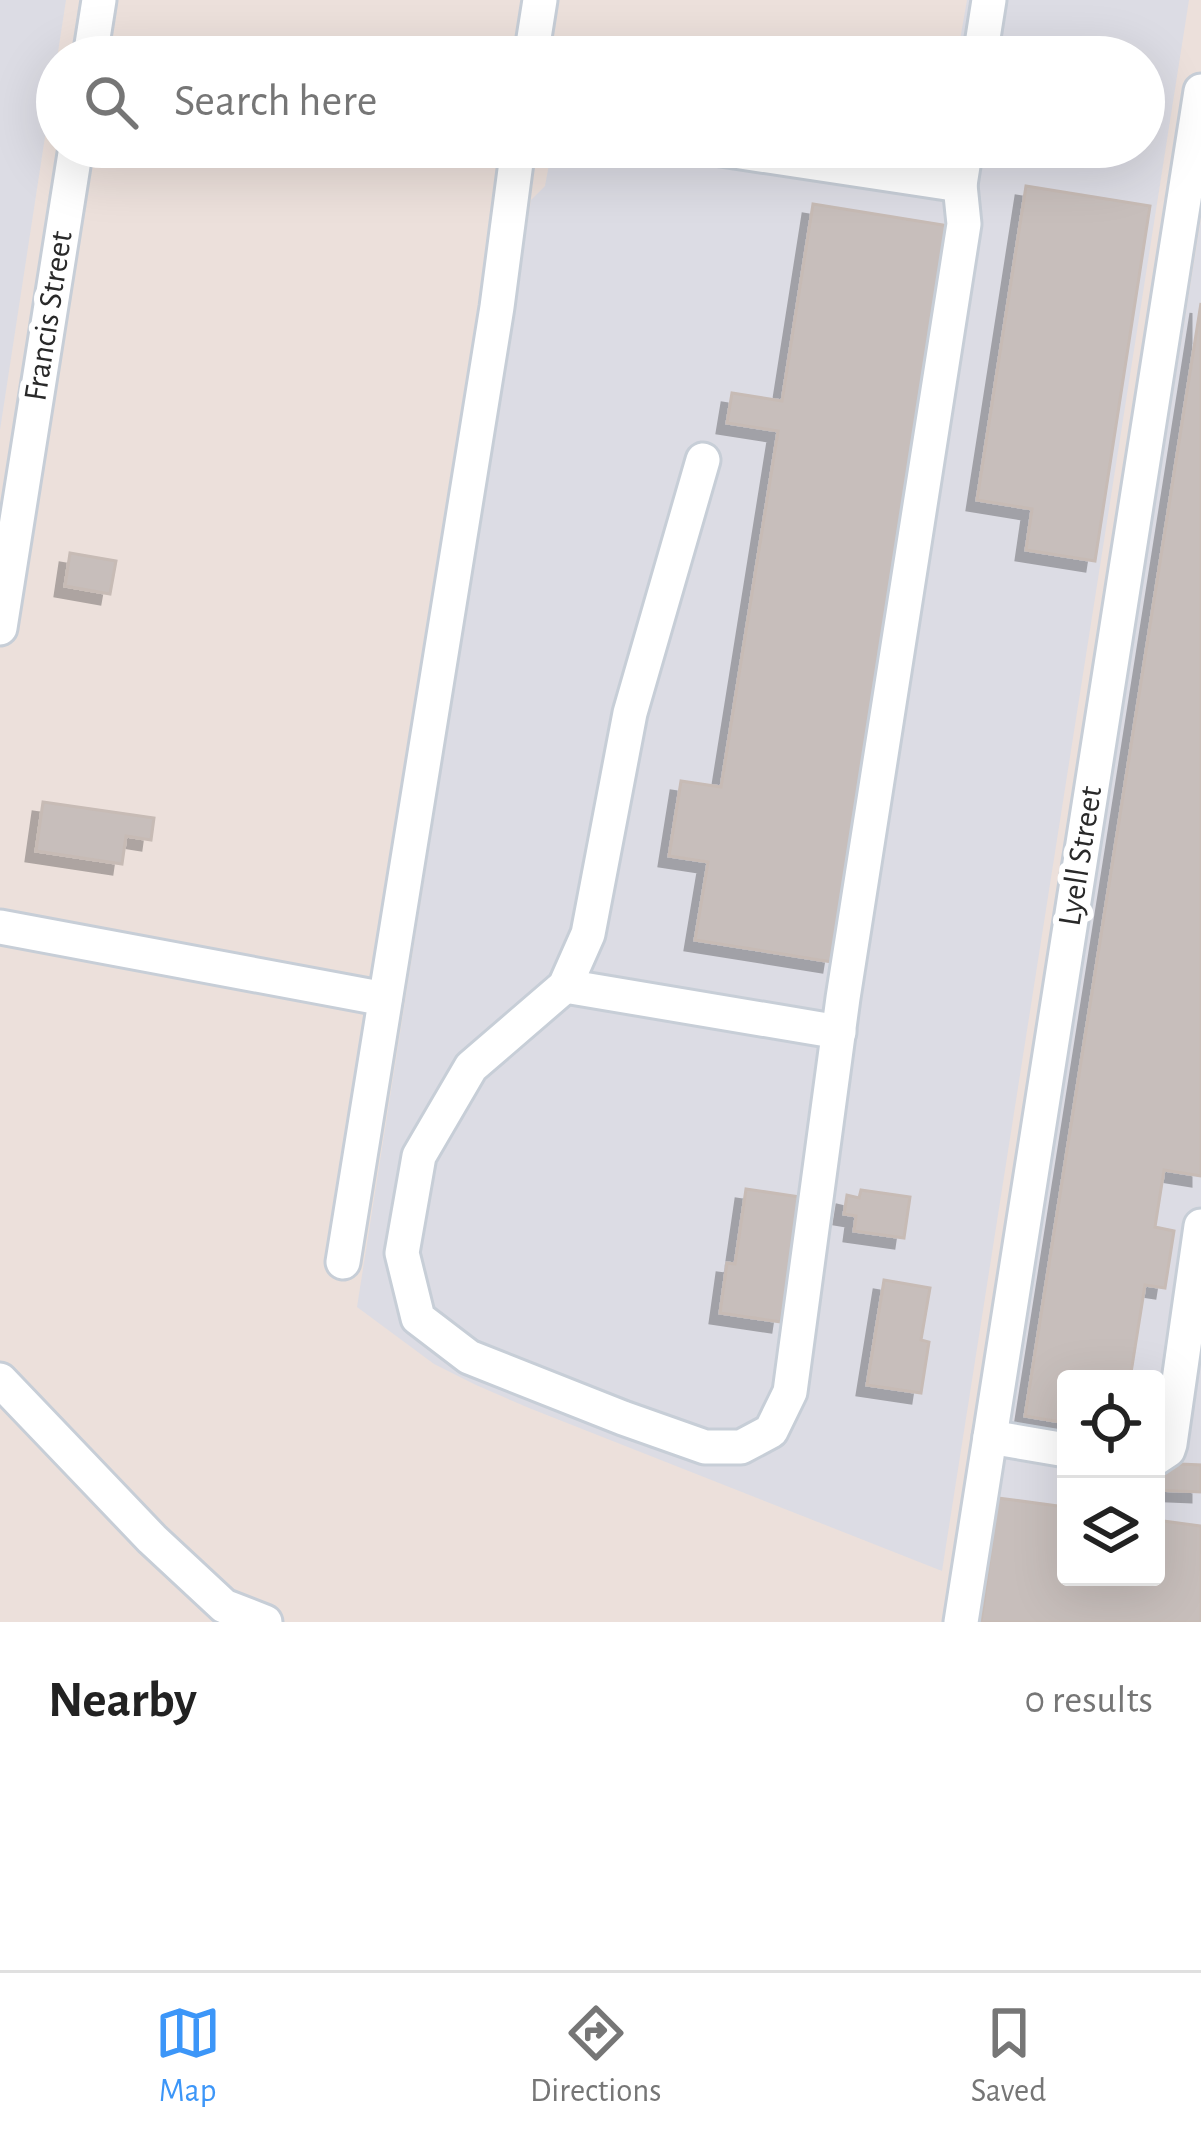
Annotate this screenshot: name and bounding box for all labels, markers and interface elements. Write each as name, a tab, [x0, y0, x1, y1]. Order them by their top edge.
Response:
search box	[36, 36, 1165, 168]
icon: search	[78, 69, 144, 135]
text: Search here	[174, 79, 377, 124]
street label: Francis Street	[19, 228, 79, 403]
street label: Lyell Street	[1054, 783, 1108, 928]
map controls	[1057, 1370, 1165, 1586]
button: locate	[1057, 1370, 1165, 1478]
button: layers	[1057, 1478, 1165, 1586]
text: Nearby	[48, 1675, 197, 1726]
text: 0 results	[1025, 1681, 1153, 1720]
tab: Map	[155, 2000, 221, 2112]
tab: Directions	[530, 2000, 661, 2112]
tab: Saved	[971, 2000, 1046, 2112]

